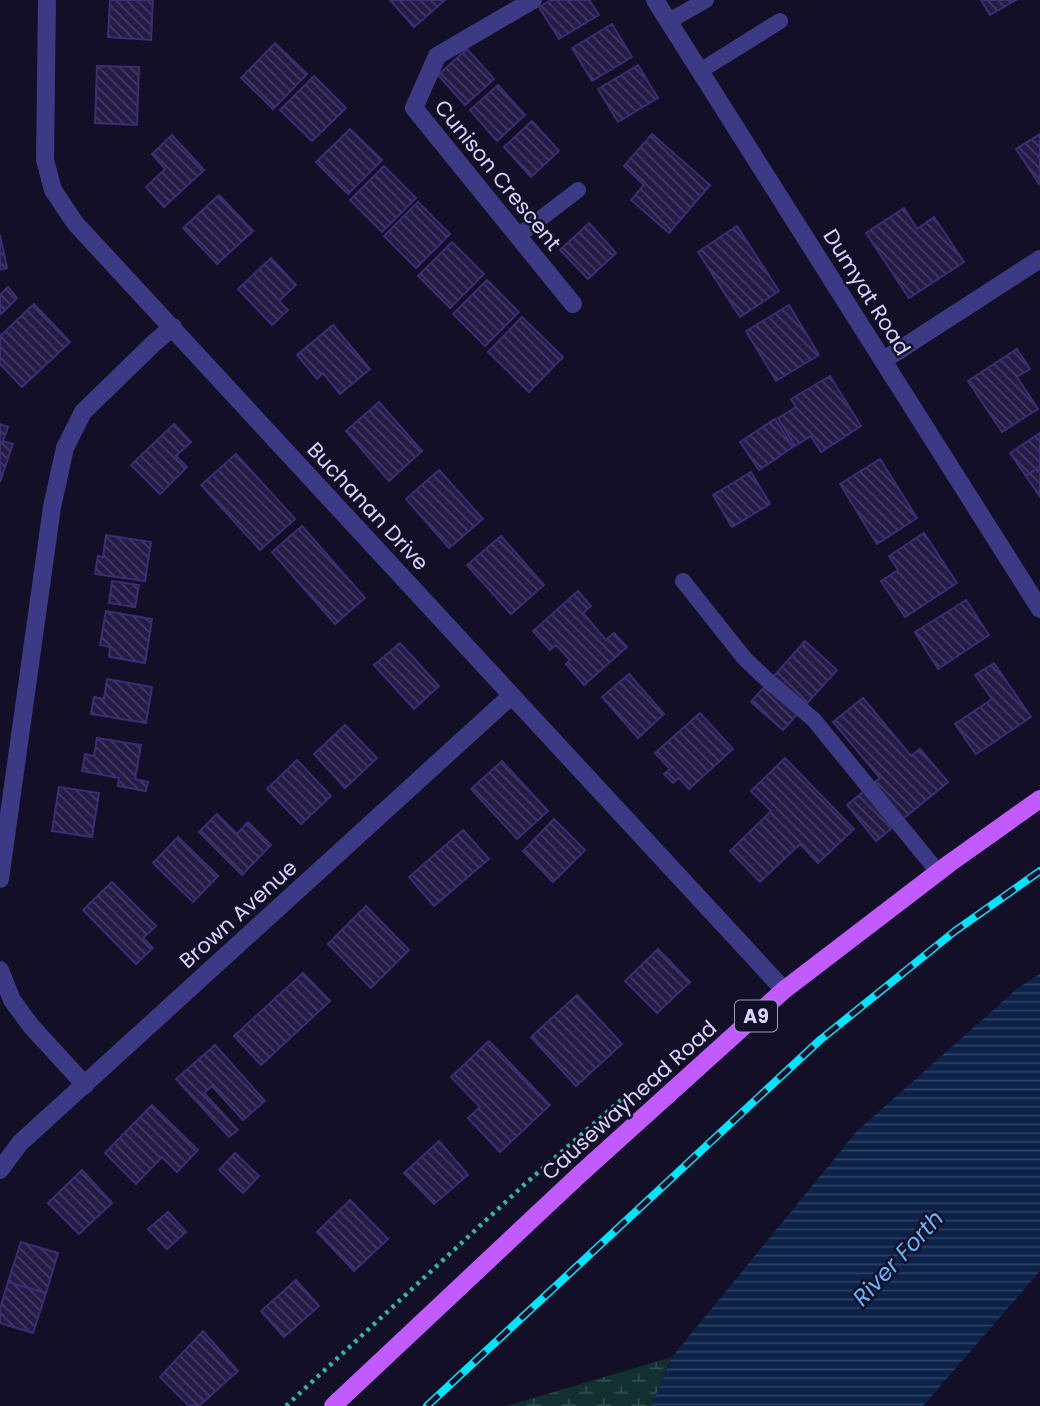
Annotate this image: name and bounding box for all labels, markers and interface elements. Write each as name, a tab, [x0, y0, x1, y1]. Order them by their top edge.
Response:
street label: Cunison Crescent	[428, 93, 568, 257]
street label: Dumyat Road	[817, 223, 917, 361]
street label: Buchanan Drive	[301, 435, 435, 577]
street label: Brown Avenue	[173, 853, 303, 975]
road number: A9	[735, 1000, 777, 1032]
street label: Causewayhead Road	[535, 1014, 723, 1186]
water label: River Forth	[845, 1203, 951, 1313]

